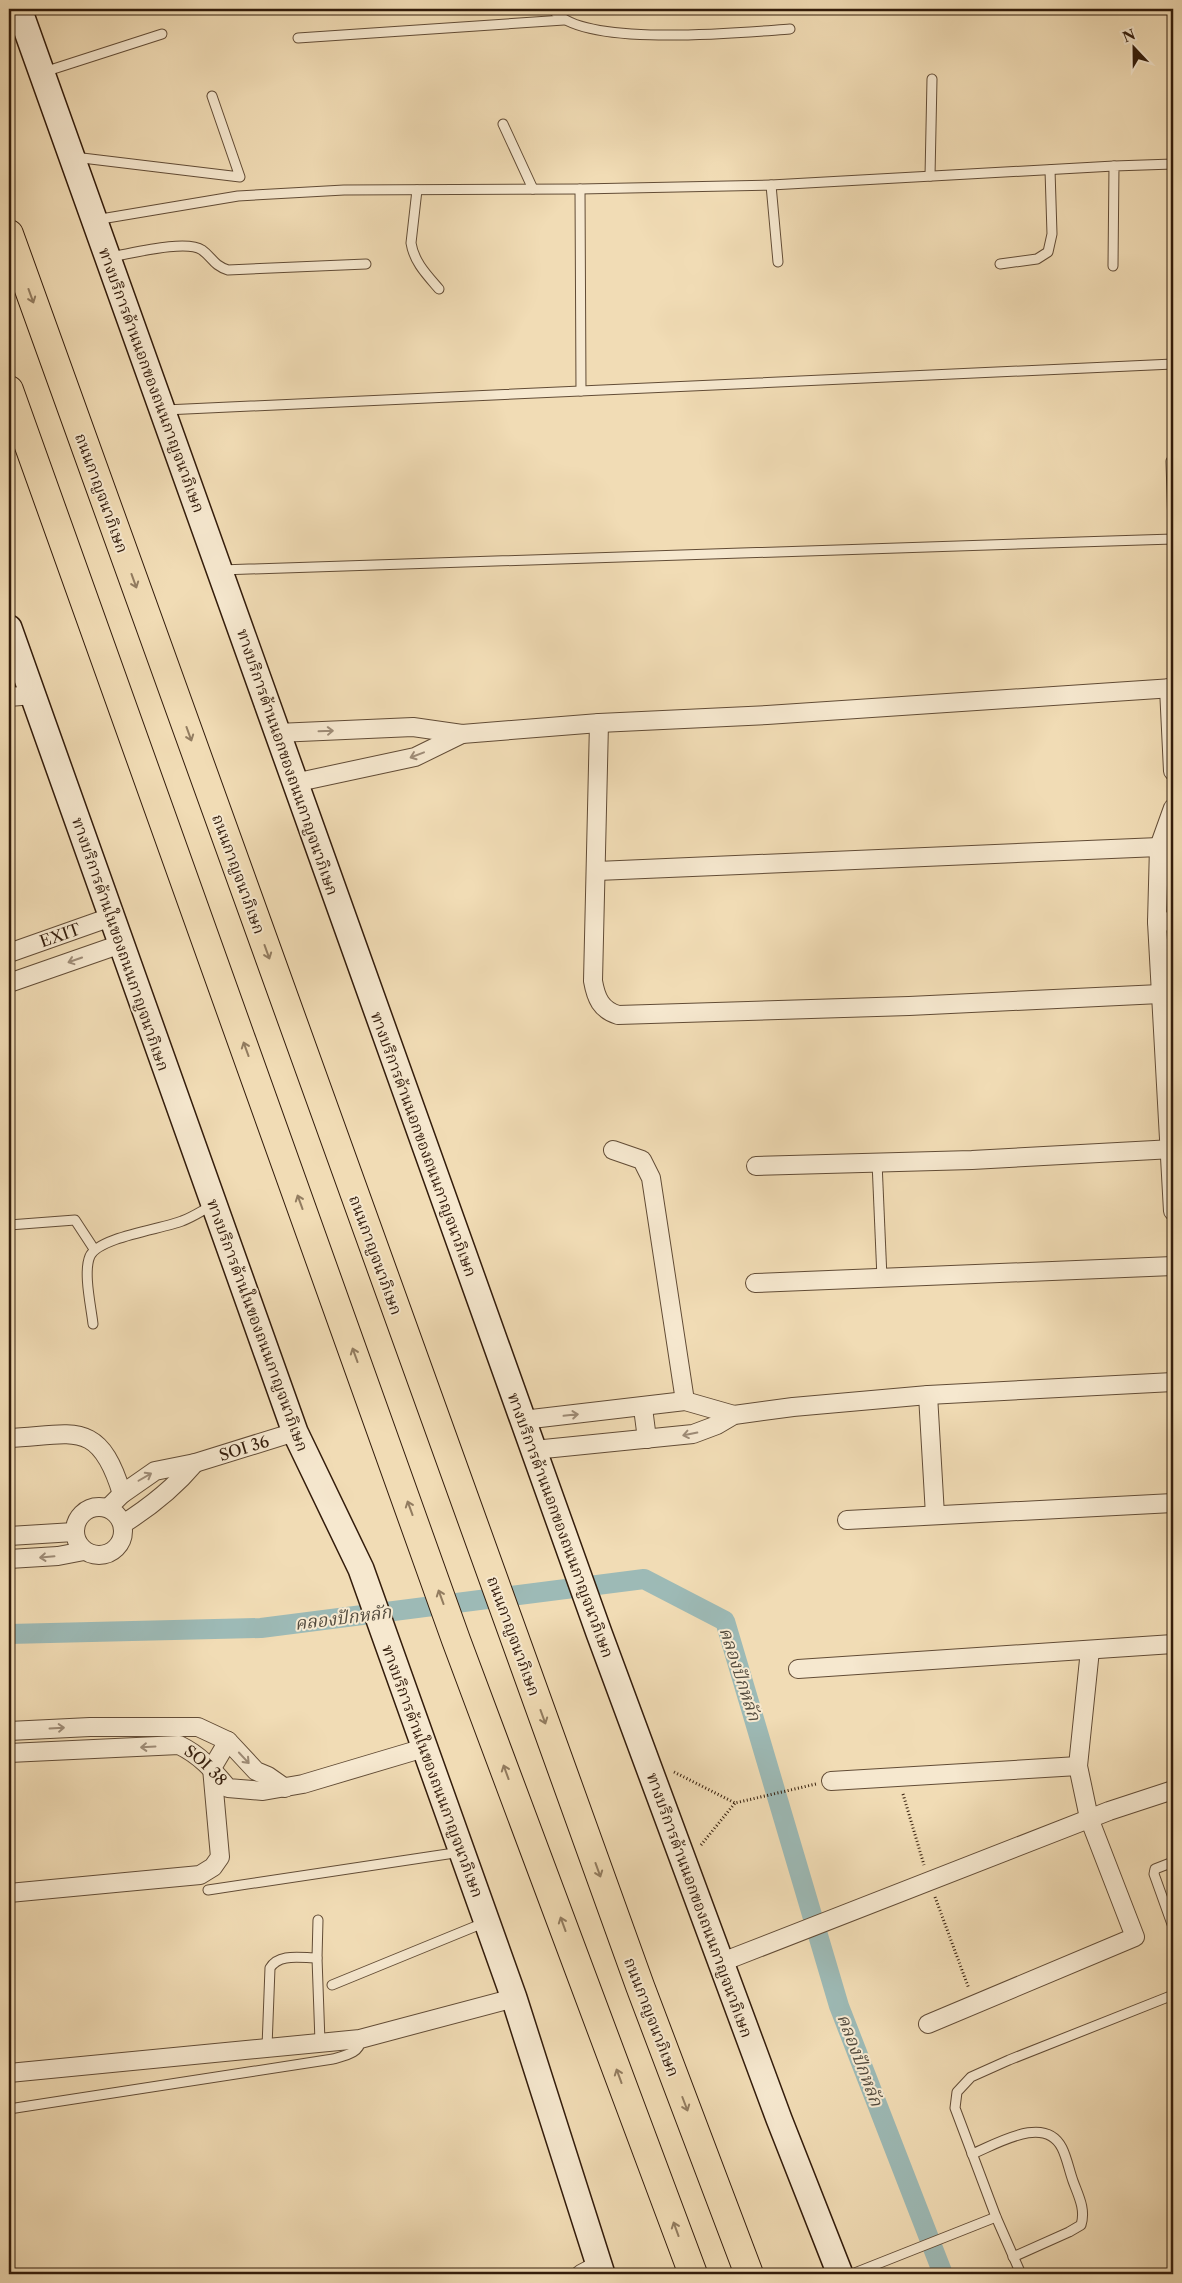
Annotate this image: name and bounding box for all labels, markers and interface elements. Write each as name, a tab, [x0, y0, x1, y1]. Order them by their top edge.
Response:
north arrow	[1110, 22, 1160, 72]
text: N	[1120, 25, 1138, 47]
street label: ทางบริการด้านนอกของถนนกาญจนาภิเษก	[95, 245, 209, 515]
one-way arrow	[27, 288, 36, 303]
street label: ถนนกาญจนาภิเษก	[71, 431, 133, 555]
one-way arrow	[129, 573, 139, 589]
street label: ทางบริการด้านนอกของถนนกาญจนาภิเษก	[233, 626, 343, 898]
one-way arrow	[184, 725, 194, 741]
one-way arrow	[317, 726, 333, 735]
one-way arrow	[410, 751, 426, 760]
street label: ถนนกาญจนาภิเษก	[208, 812, 270, 936]
street label: ทางบริการด้านในของถนนกาญจนาภิเษก	[68, 814, 174, 1074]
street label: EXIT	[37, 919, 83, 951]
one-way arrow	[263, 944, 272, 960]
one-way arrow	[67, 956, 83, 965]
street label: ทางบริการด้านนอกของถนนกาญจนาภิเษก	[367, 1009, 481, 1279]
one-way arrow	[241, 1042, 250, 1057]
street label: ถนนกาญจนาภิเษก	[345, 1193, 407, 1317]
one-way arrow	[295, 1195, 304, 1210]
street label: ทางบริการด้านในของถนนกาญจนาภิเษก	[203, 1196, 313, 1454]
one-way arrow	[350, 1348, 359, 1363]
street label: ทางบริการด้านนอกของถนนกาญจนาภิเษก	[504, 1390, 618, 1660]
one-way arrow	[563, 1410, 579, 1420]
one-way arrow	[682, 1429, 698, 1439]
street label: SOI 36	[216, 1431, 271, 1465]
one-way arrow	[138, 1471, 152, 1481]
one-way arrow	[405, 1501, 414, 1516]
one-way arrow	[39, 1552, 55, 1562]
street label: ถนนกาญจนาภิเษก	[483, 1574, 545, 1698]
one-way arrow	[436, 1590, 445, 1605]
water label: คลองปักหลัก	[293, 1601, 394, 1635]
water label: คลองปักหลัก	[715, 1624, 766, 1725]
street label: ทางบริการด้านในของถนนกาญจนาภิเษก	[378, 1642, 488, 1900]
one-way arrow	[539, 1709, 548, 1724]
one-way arrow	[49, 1724, 65, 1733]
street label: SOI 38	[181, 1740, 231, 1790]
one-way arrow	[141, 1742, 157, 1751]
one-way arrow	[238, 1752, 250, 1765]
one-way arrow	[501, 1765, 510, 1780]
street label: ทางบริการด้านนอกของถนนกาญจนาภิเษก	[643, 1770, 757, 2040]
one-way arrow	[594, 1862, 603, 1877]
one-way arrow	[557, 1917, 567, 1932]
street label: ถนนกาญจนาภิเษก	[620, 1955, 684, 2079]
water label: คลองปักหลัก	[832, 2011, 888, 2110]
one-way arrow	[614, 2069, 623, 2085]
one-way arrow	[681, 2097, 690, 2112]
one-way arrow	[671, 2221, 680, 2237]

